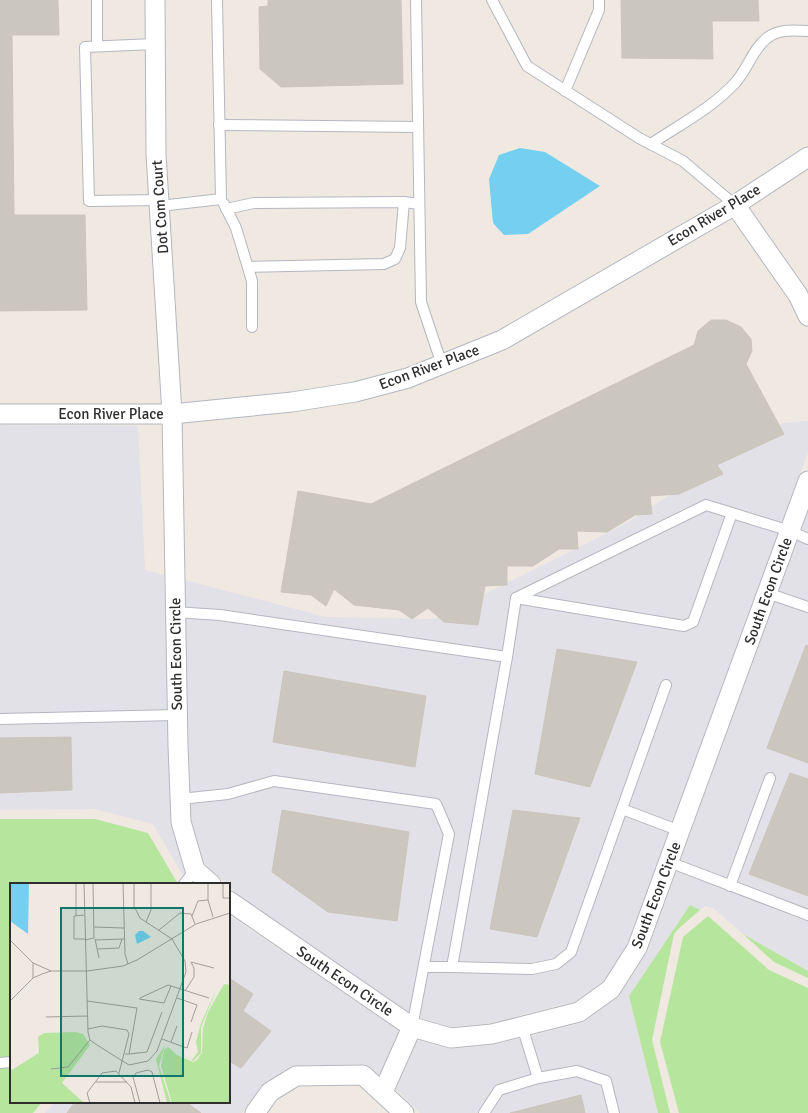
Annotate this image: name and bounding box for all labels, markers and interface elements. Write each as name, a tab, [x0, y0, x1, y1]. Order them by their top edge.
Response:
street label: Dot Com Court	[148, 160, 172, 254]
street label: Econ River Place	[664, 180, 764, 250]
street label: Econ River Place	[376, 341, 482, 393]
street label: Econ River Place	[58, 405, 164, 423]
street label: South Econ Circle	[740, 535, 796, 647]
street label: South Econ Circle	[166, 597, 186, 711]
street label: South Econ Circle	[627, 839, 685, 951]
inset map	[10, 883, 230, 1103]
street label: South Econ Circle	[293, 942, 397, 1020]

